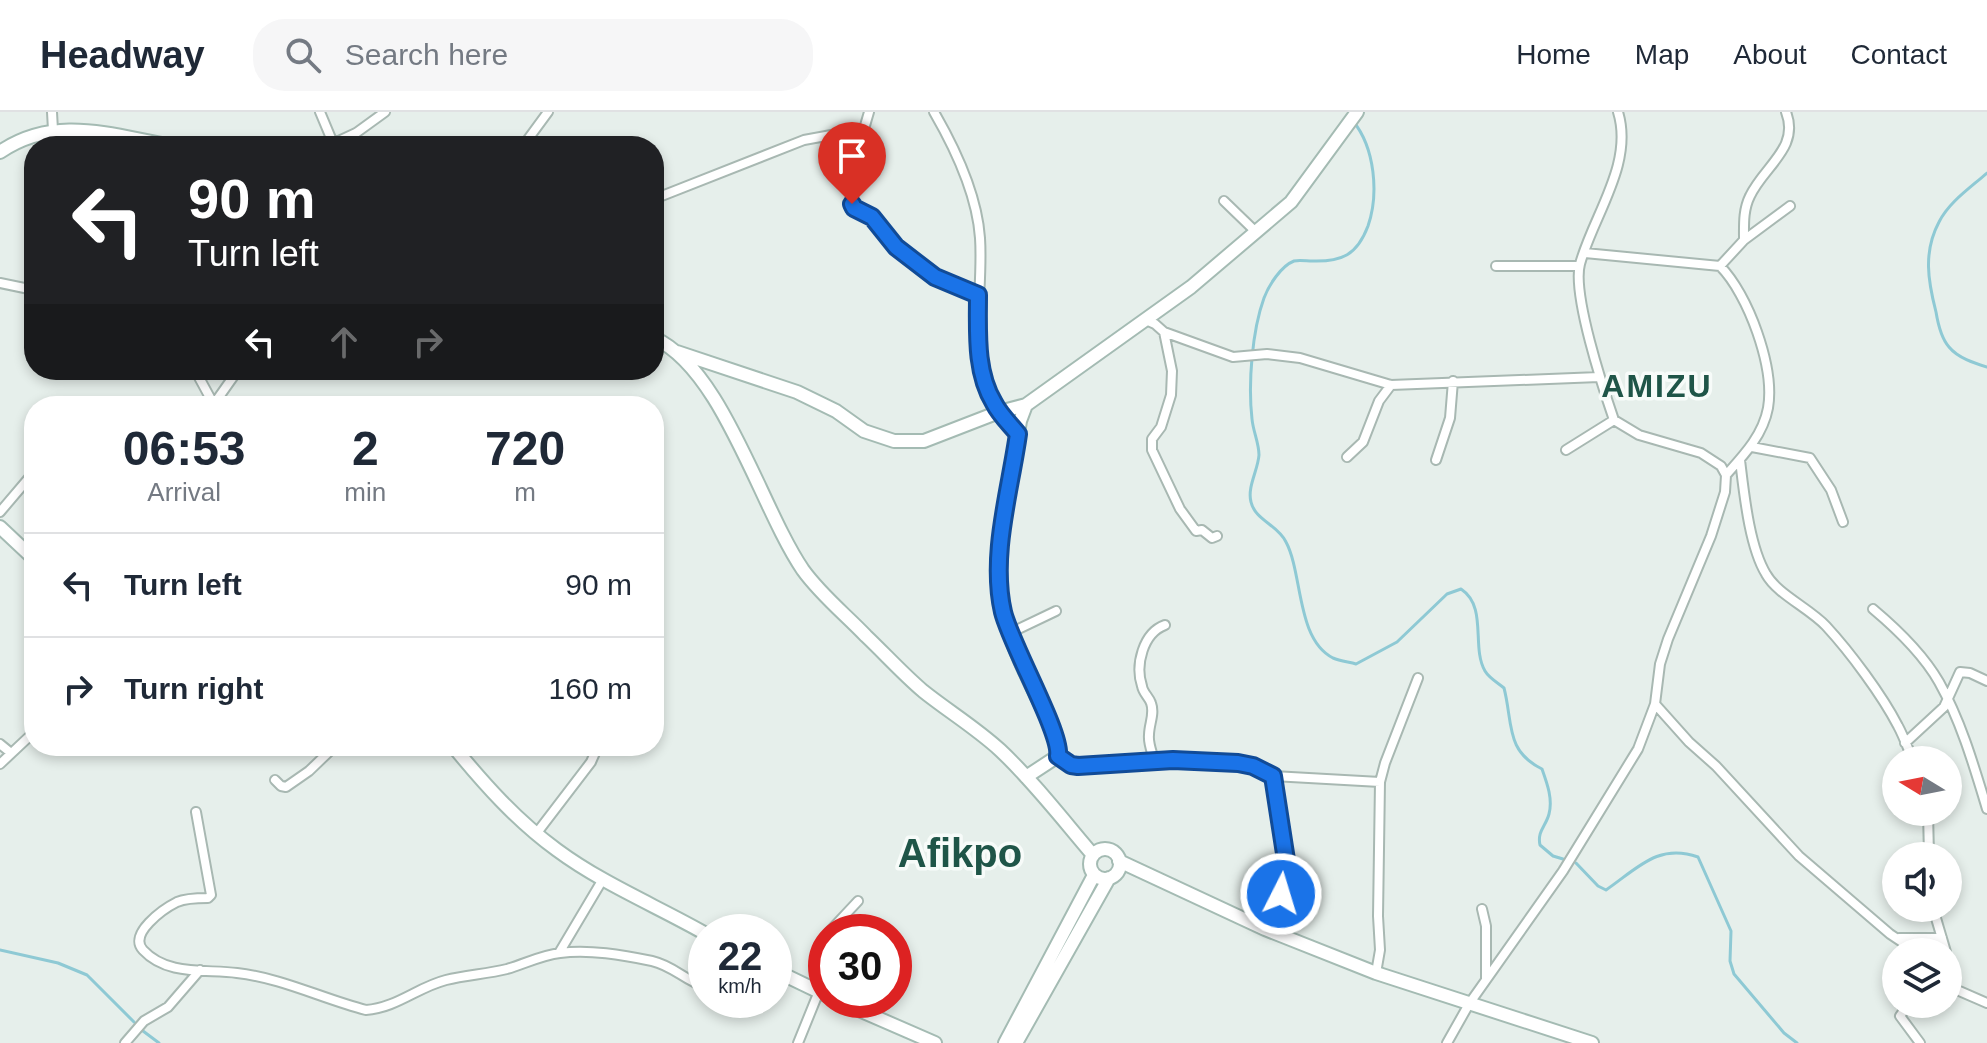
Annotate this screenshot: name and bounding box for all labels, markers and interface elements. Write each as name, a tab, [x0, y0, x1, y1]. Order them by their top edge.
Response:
search box	[253, 19, 813, 91]
icon: search	[281, 33, 325, 77]
text: Headway	[40, 34, 205, 76]
text: Search here	[345, 38, 508, 71]
text: Home	[1516, 39, 1591, 70]
text: Map	[1635, 39, 1689, 70]
text: About	[1733, 39, 1807, 70]
text: Contact	[1851, 39, 1947, 70]
pin	[818, 122, 886, 204]
icon: arrive	[830, 134, 874, 178]
text: 90 m	[188, 167, 316, 230]
icon: left	[56, 168, 160, 272]
text: Turn left	[188, 233, 319, 274]
icon: left	[238, 320, 282, 364]
icon: ahead	[322, 320, 366, 364]
icon: right	[406, 320, 450, 364]
district label: AMIZU	[1601, 368, 1713, 404]
text: 06:53	[123, 422, 246, 475]
text: 2	[352, 422, 379, 475]
text: 720	[485, 422, 565, 475]
text: Arrival	[147, 477, 221, 507]
text: min	[344, 477, 386, 507]
text: m	[514, 477, 536, 507]
icon: left	[56, 563, 100, 607]
text: Turn left	[124, 568, 242, 601]
text: 90 m	[565, 568, 632, 601]
icon: right	[56, 667, 100, 711]
text: Turn right	[124, 672, 263, 705]
text: 160 m	[549, 672, 632, 705]
north arrow	[1882, 746, 1962, 826]
map controls	[1882, 746, 1962, 1018]
district label: Afikpo	[898, 831, 1022, 875]
button: sound	[1882, 842, 1962, 922]
position arrow	[1239, 852, 1323, 936]
speed limit sign: 30	[808, 914, 912, 1018]
text: 22	[718, 934, 762, 978]
button: layers	[1882, 938, 1962, 1018]
text: km/h	[718, 975, 762, 997]

